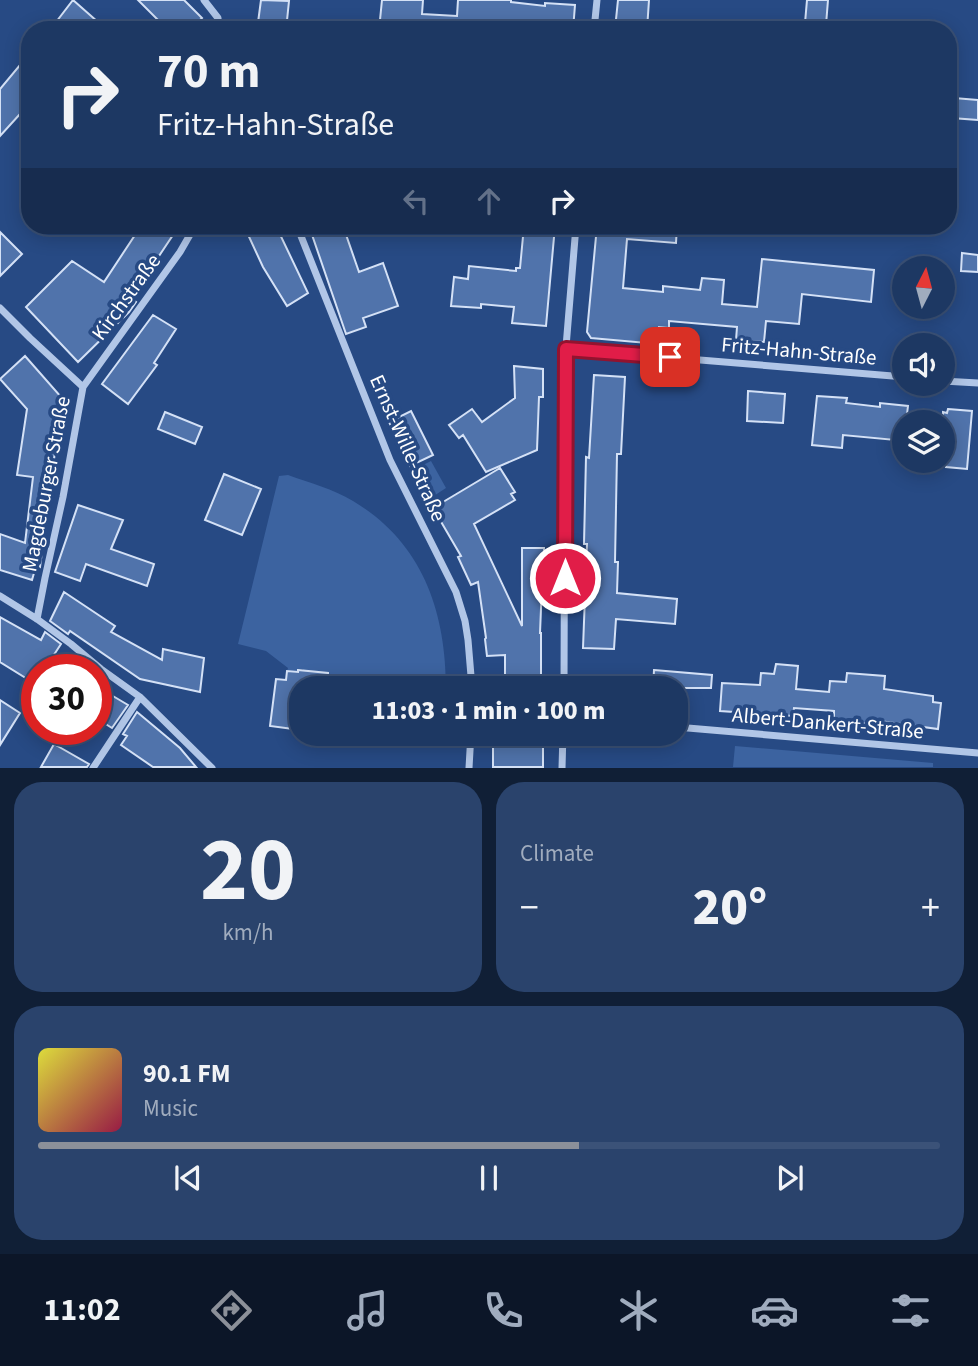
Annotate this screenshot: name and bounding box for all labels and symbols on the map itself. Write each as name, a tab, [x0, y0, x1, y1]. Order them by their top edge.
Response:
street label: Kirchstraße	[84, 247, 168, 347]
north arrow	[892, 256, 956, 318]
pin	[640, 327, 700, 387]
street label: Fritz-Hahn-Straße	[720, 329, 878, 373]
street label: Ernst-Wille-Straße	[362, 370, 454, 526]
street label: Magdeburger Straße	[14, 394, 78, 574]
position arrow	[528, 541, 602, 615]
speed limit sign: 30	[21, 654, 112, 745]
street label: Albert-Dankert-Straße	[731, 700, 925, 746]

